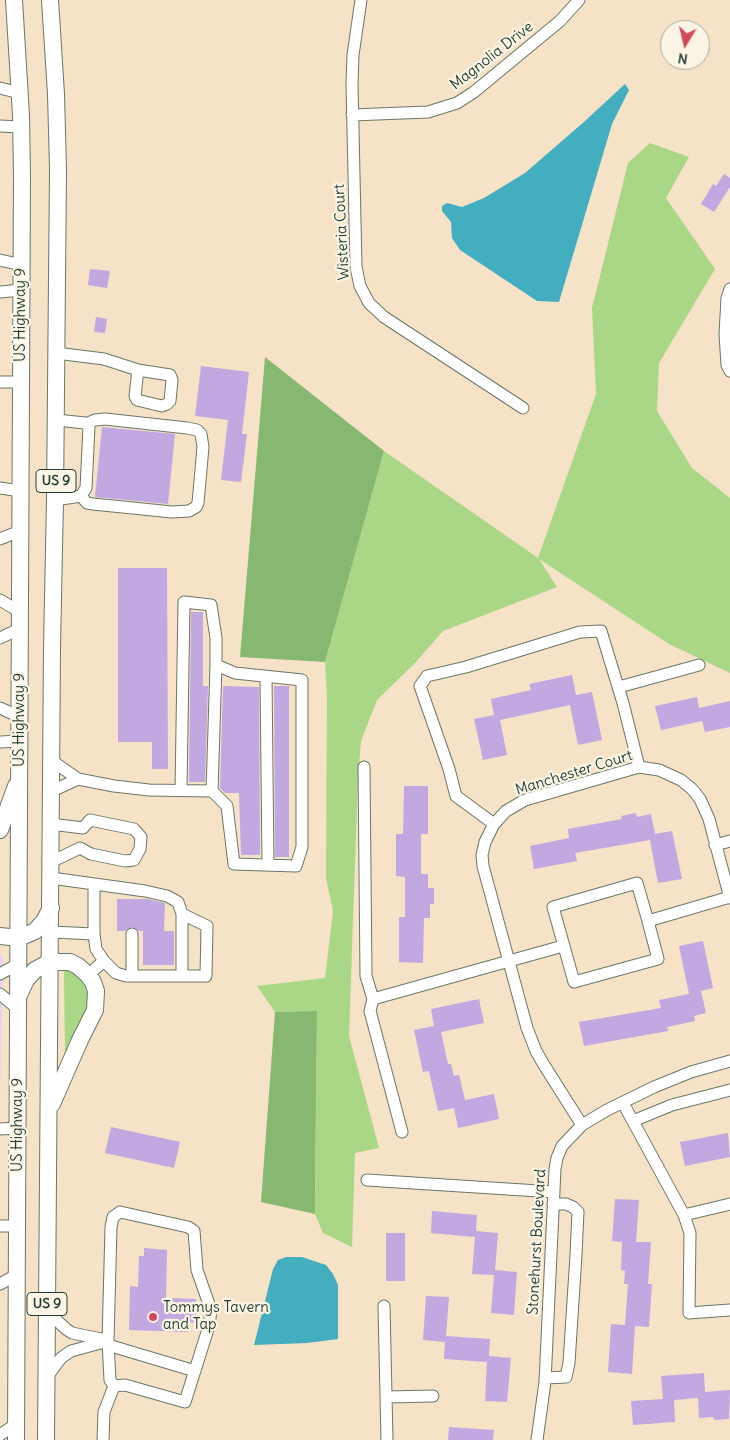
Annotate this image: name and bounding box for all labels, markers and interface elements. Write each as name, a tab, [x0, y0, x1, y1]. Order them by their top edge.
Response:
street label: Magnolia Drive	[447, 18, 537, 94]
north arrow	[660, 20, 710, 70]
text: N	[677, 49, 689, 68]
street label: Wisteria Court	[330, 183, 354, 281]
street label: US Highway 9	[12, 268, 30, 362]
road number: US 9	[36, 470, 76, 492]
street label: US Highway 9	[11, 673, 29, 767]
street label: Manchester Court	[513, 747, 635, 799]
street label: US Highway 9	[9, 1078, 27, 1172]
street label: Stonehurst Boulevard	[524, 1169, 550, 1315]
road number: US 9	[27, 1292, 67, 1316]
place label: Tommys Tavern and Tap	[163, 1299, 269, 1334]
marker: Tommys Tavern and Tap	[147, 1311, 159, 1323]

